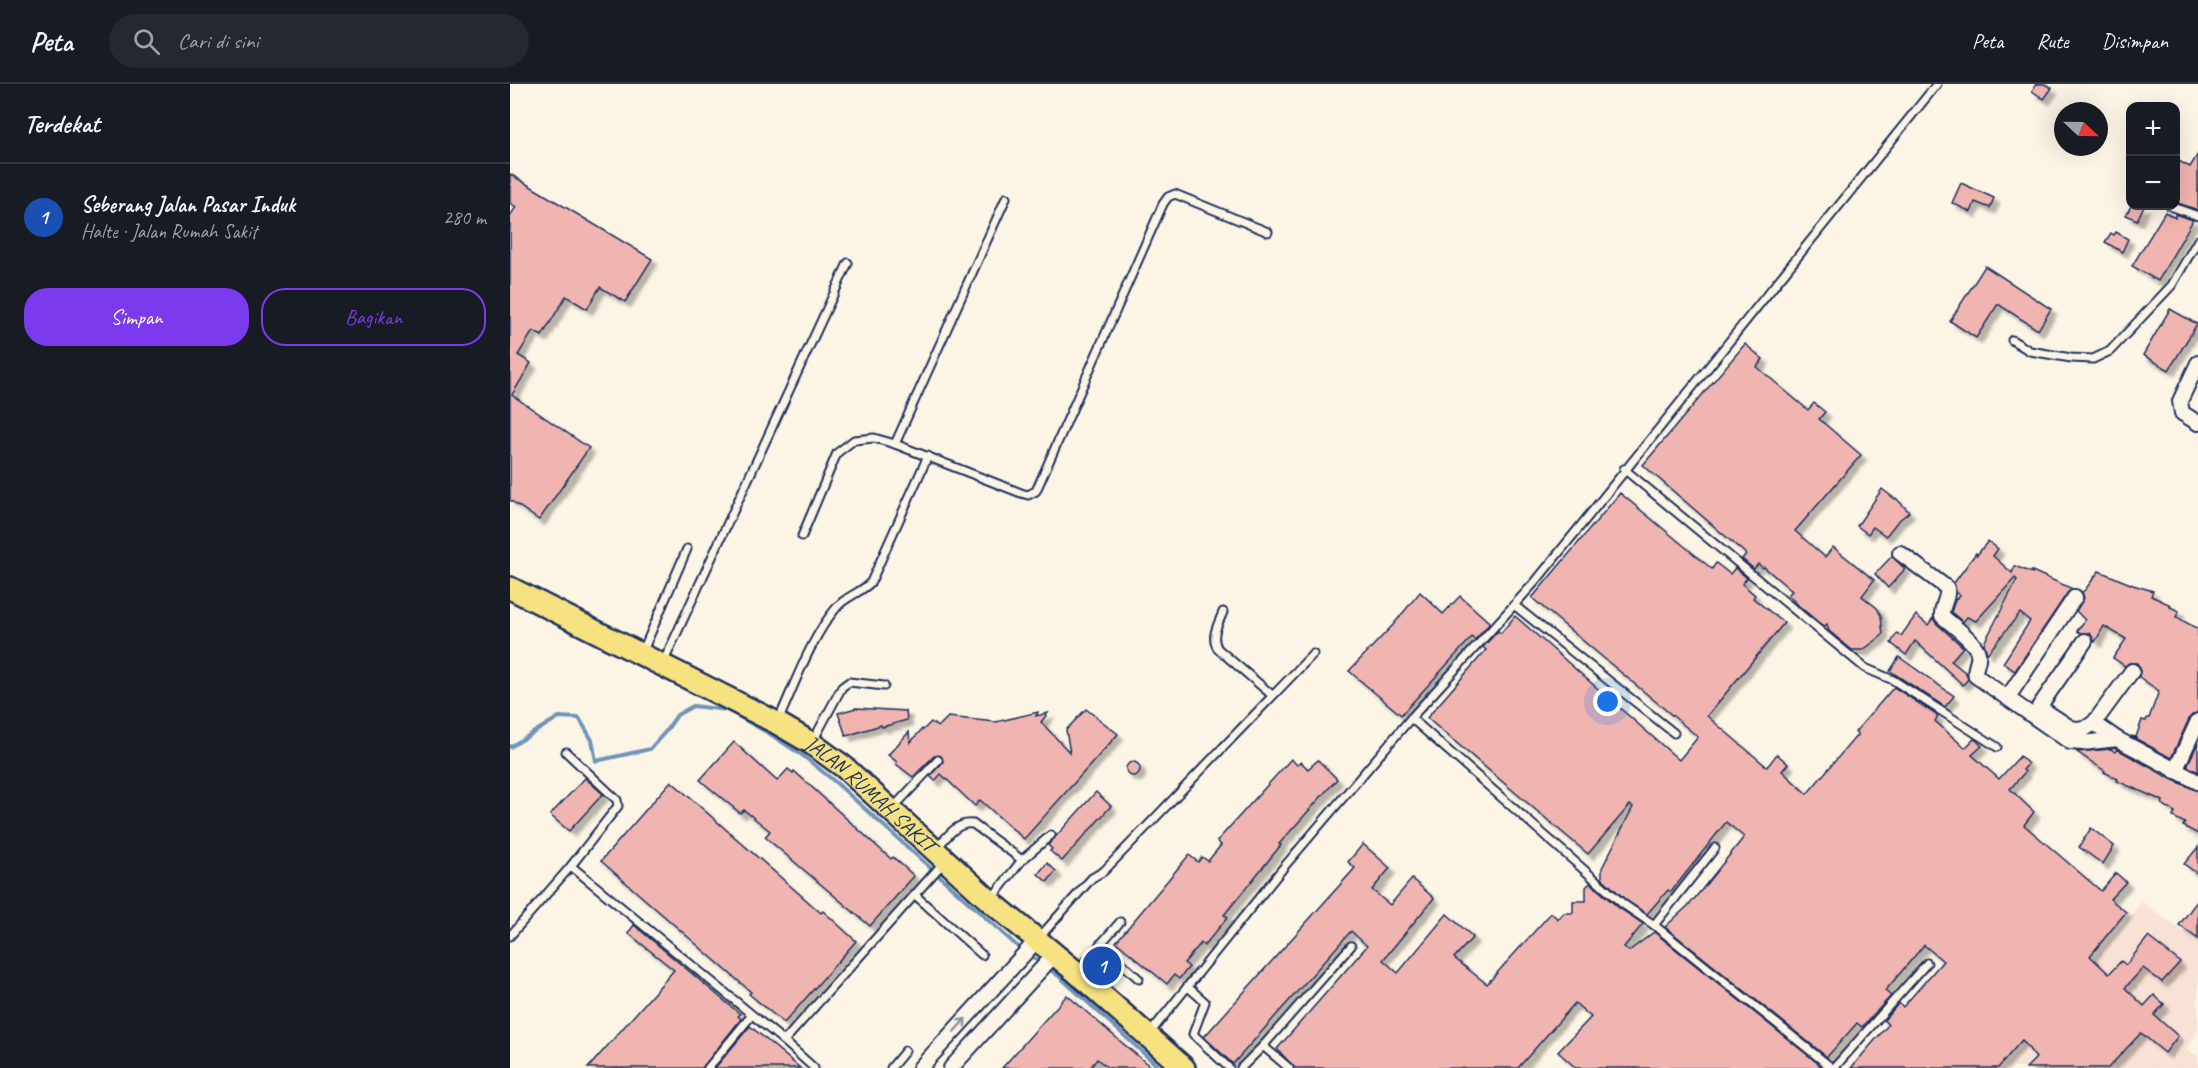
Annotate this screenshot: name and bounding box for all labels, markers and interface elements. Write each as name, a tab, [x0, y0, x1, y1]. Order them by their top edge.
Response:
search box	[109, 14, 529, 68]
text: Peta	[30, 24, 73, 59]
icon: search	[130, 25, 163, 58]
text: Cari di sini	[178, 27, 259, 55]
text: Peta	[1972, 28, 2003, 54]
text: Rute	[2036, 28, 2069, 54]
text: Disimpan	[2102, 28, 2168, 54]
north arrow	[2054, 102, 2108, 156]
map controls	[2126, 102, 2180, 210]
button: +	[2126, 102, 2180, 156]
text: Terdekat	[24, 107, 100, 140]
button: −	[2126, 156, 2180, 210]
text: Seberang Jalan Pasar Induk	[81, 191, 295, 219]
text: 1	[39, 205, 48, 230]
text: 280 m	[443, 205, 486, 230]
text: Halte · Jalan Rumah Sakit	[81, 219, 257, 244]
button: Simpan	[24, 288, 249, 346]
button: Bagikan	[261, 288, 486, 346]
your location	[1593, 687, 1622, 716]
street label: JALAN RUMAH SAKIT	[800, 729, 945, 862]
pin: 1	[1082, 944, 1122, 988]
one-way arrow	[953, 1018, 967, 1033]

